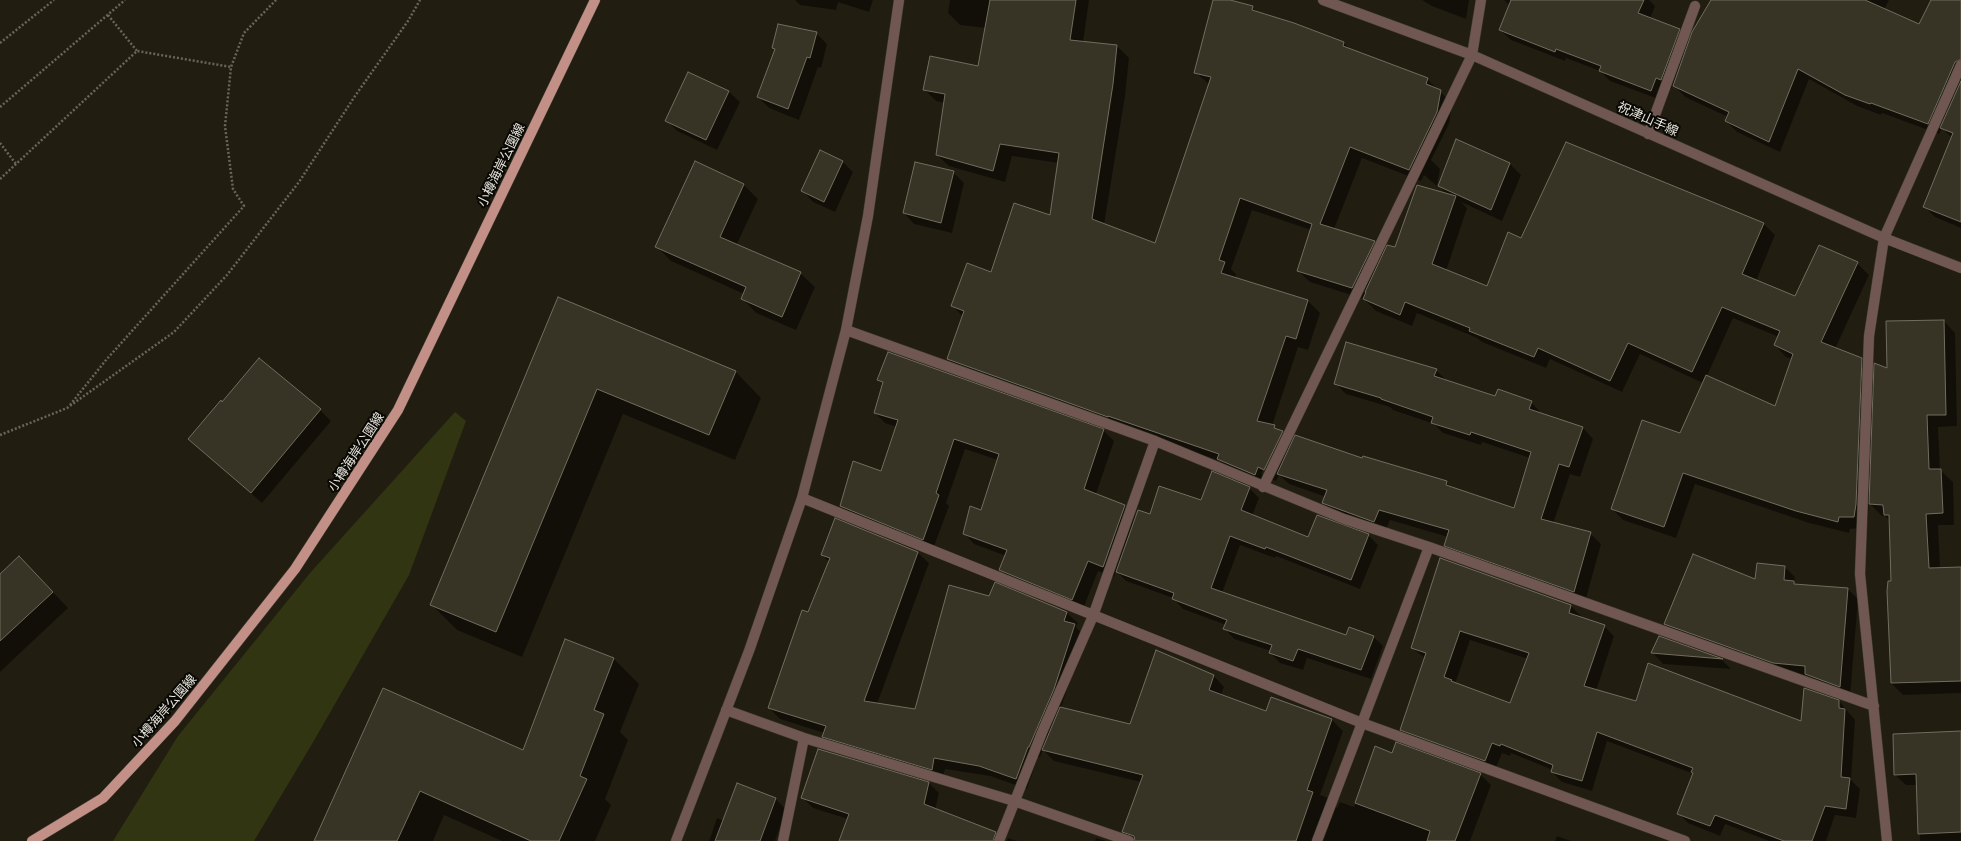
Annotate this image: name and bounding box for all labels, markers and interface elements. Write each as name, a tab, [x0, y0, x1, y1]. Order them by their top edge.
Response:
street label: 祝津山手線	[1615, 99, 1681, 139]
street label: 小樽海岸公園線	[474, 121, 528, 209]
street label: 小樽海岸公園線	[325, 410, 387, 494]
street label: 小樽海岸公園線	[128, 672, 200, 750]

